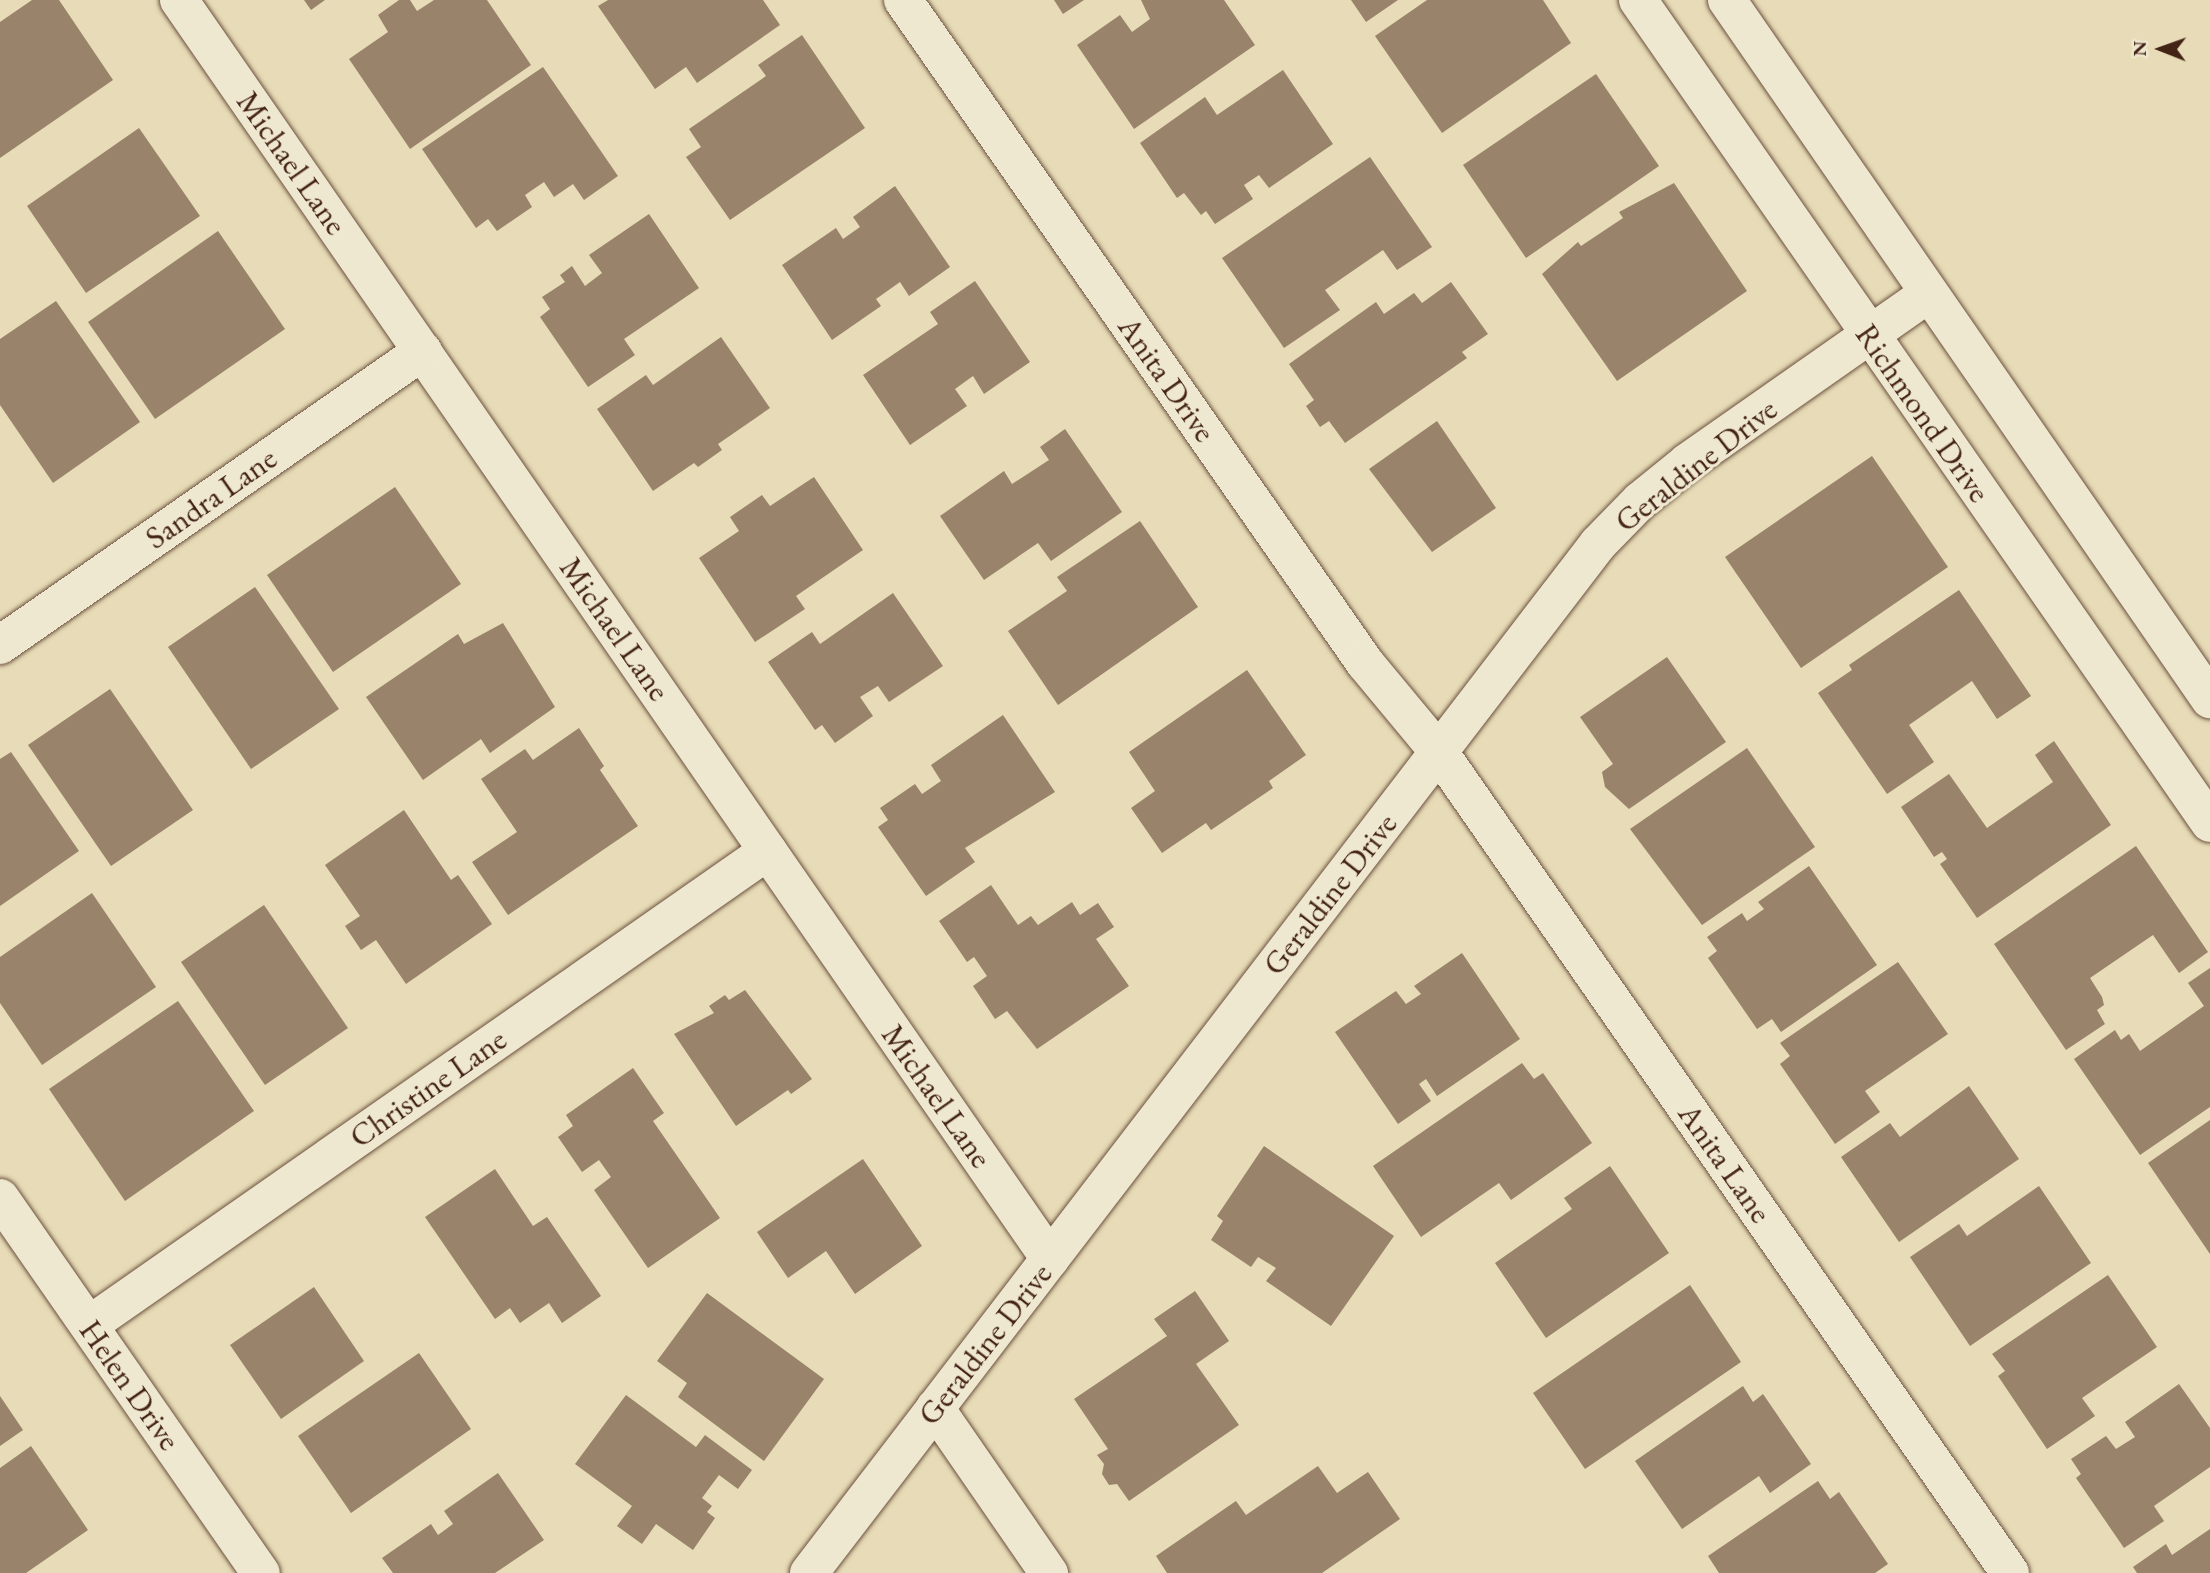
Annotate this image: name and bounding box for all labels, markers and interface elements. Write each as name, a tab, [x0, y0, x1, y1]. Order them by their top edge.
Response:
north arrow	[2126, 14, 2196, 84]
text: N	[2127, 41, 2152, 57]
street label: Michael Lane	[229, 84, 355, 242]
street label: Anita Drive	[1110, 309, 1224, 449]
street label: Richmond Drive	[1847, 316, 1999, 510]
street label: Geraldine Drive	[1607, 390, 1785, 540]
street label: Sandra Lane	[138, 439, 284, 557]
street label: Michael Lane	[552, 550, 678, 708]
street label: Geraldine Drive	[1255, 805, 1405, 983]
street label: Michael Lane	[874, 1017, 1000, 1175]
street label: Christine Lane	[342, 1020, 514, 1156]
street label: Anita Lane	[1670, 1096, 1780, 1230]
street label: Geraldine Drive	[910, 1255, 1060, 1433]
street label: Helen Drive	[71, 1312, 189, 1458]

